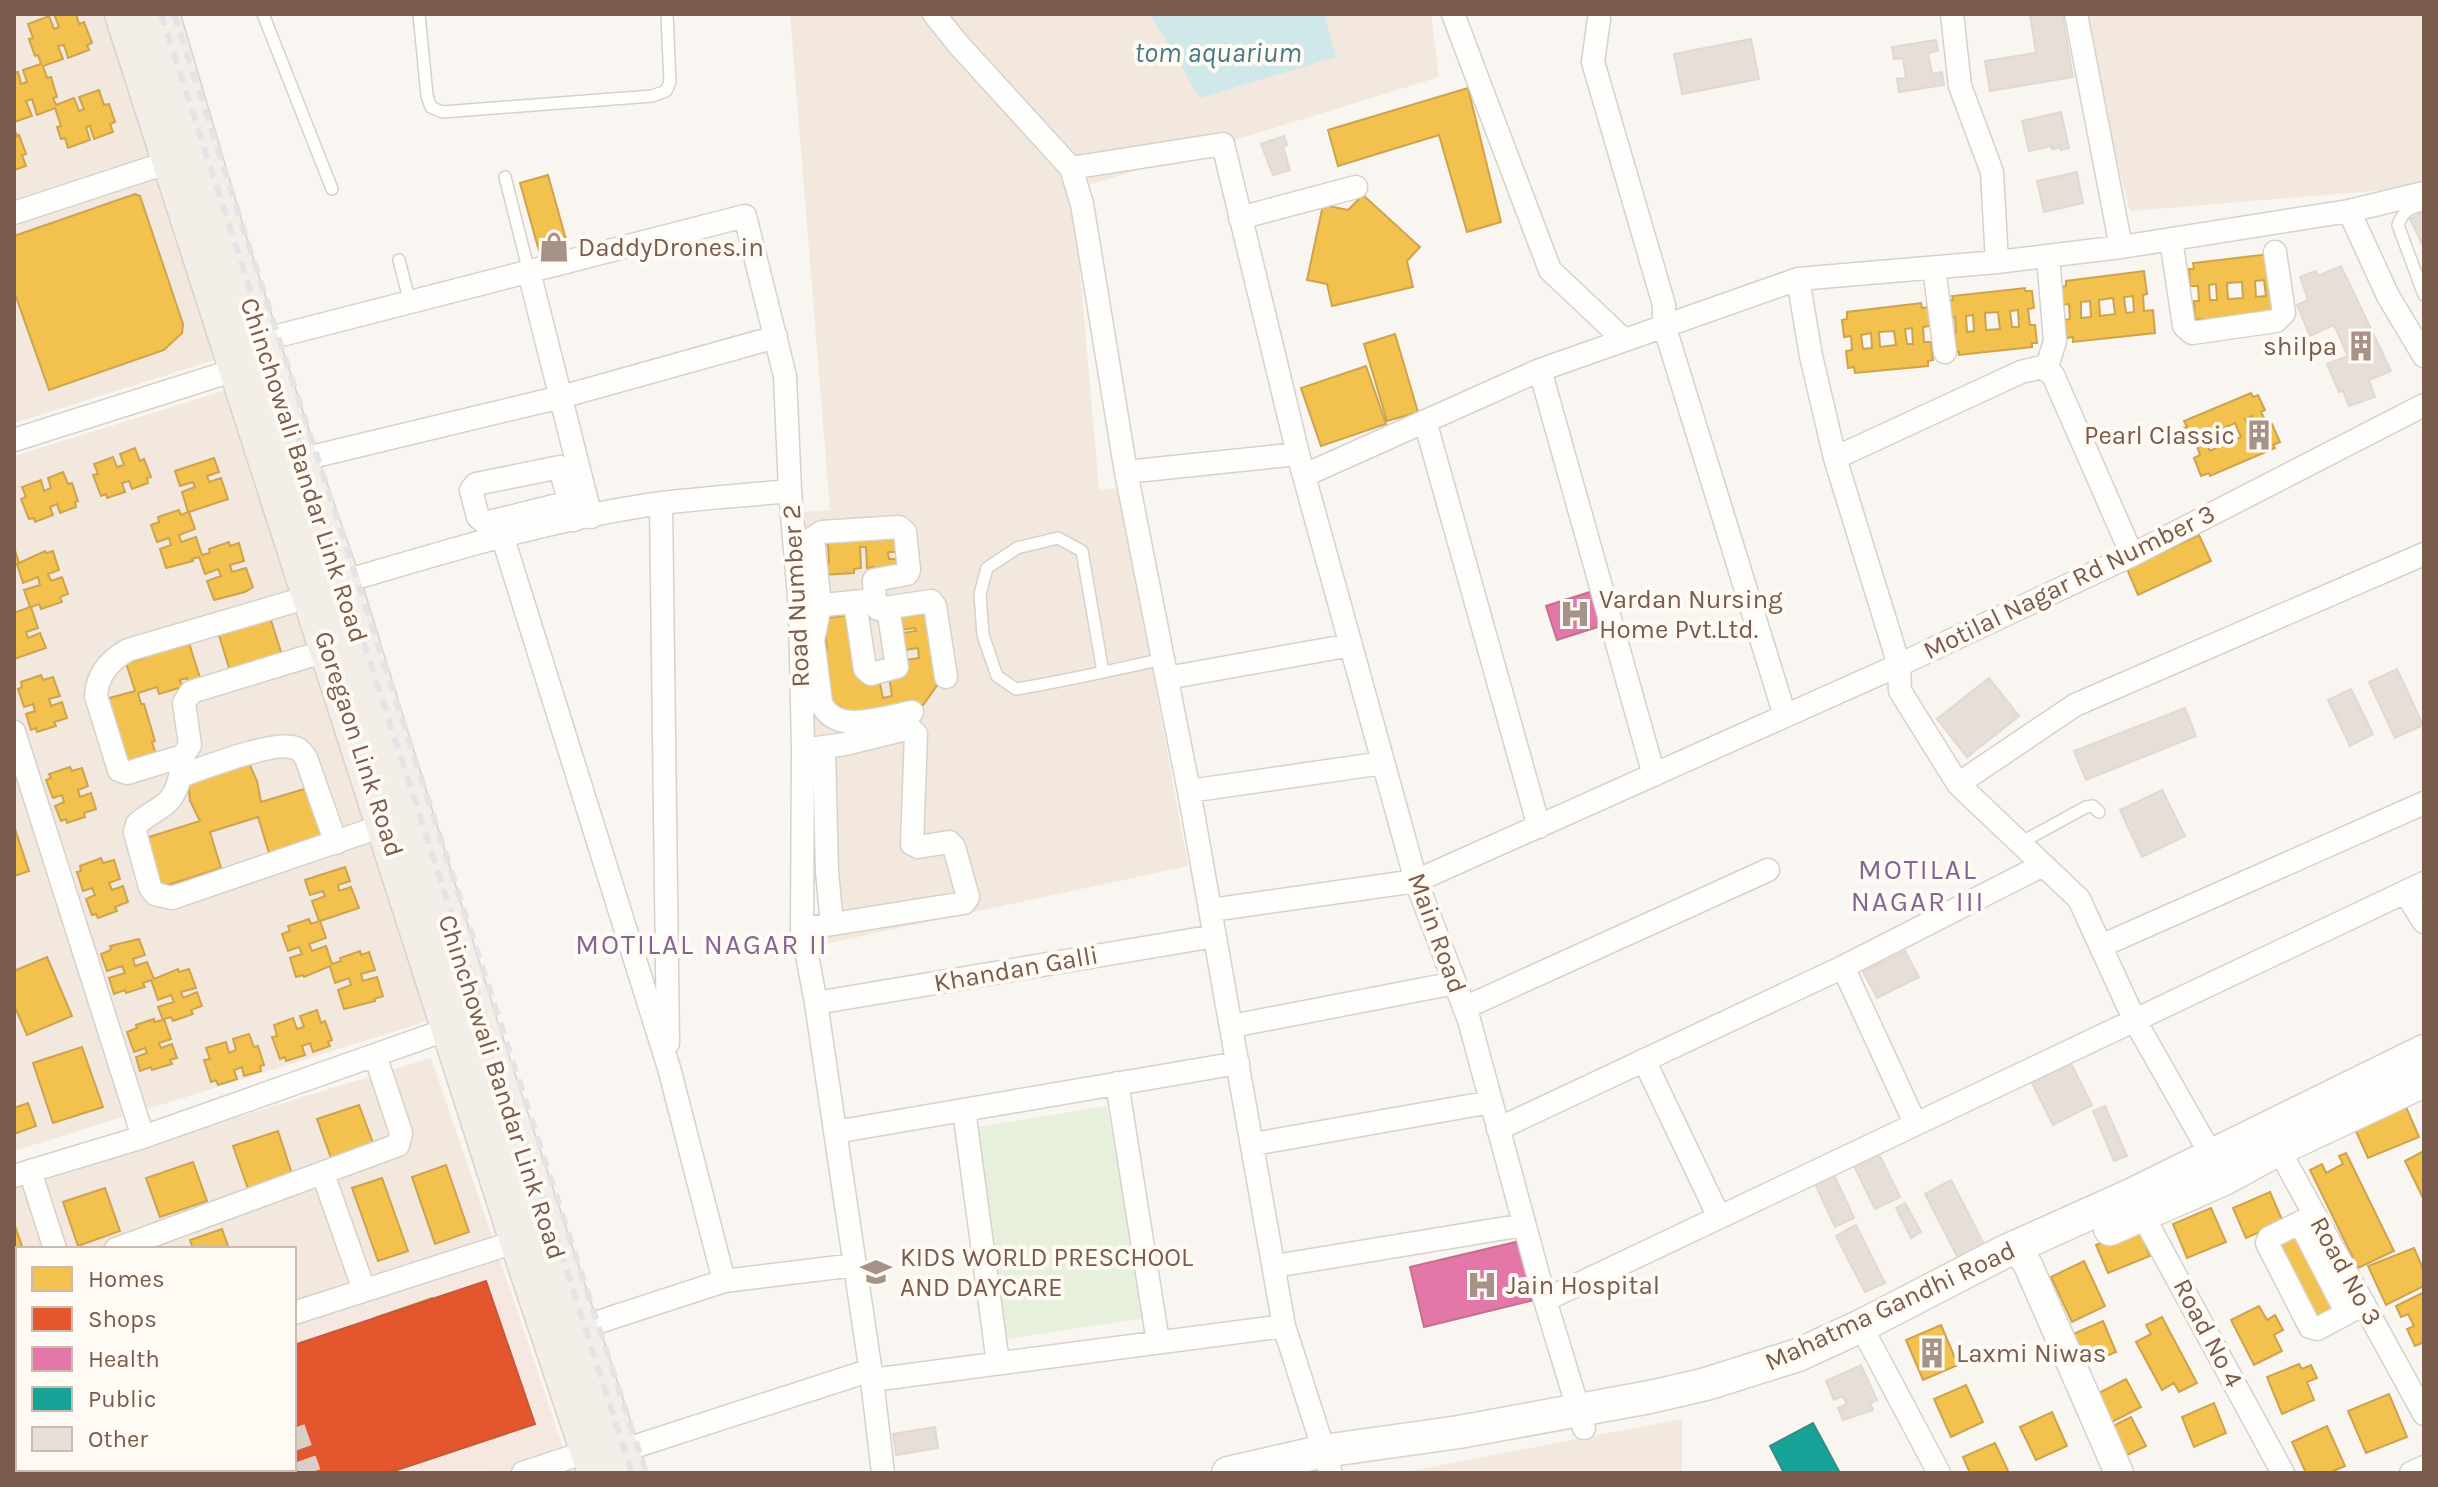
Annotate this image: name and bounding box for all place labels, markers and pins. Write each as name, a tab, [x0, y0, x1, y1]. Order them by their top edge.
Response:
shop icon: DaddyDrones.in	[537, 230, 571, 264]
place label: DaddyDrones.in	[578, 232, 764, 263]
building icon: shilpa	[2344, 329, 2378, 363]
place label: shilpa	[2263, 331, 2337, 362]
building icon: Pearl Classic	[2242, 418, 2276, 452]
place label: Pearl Classic	[2084, 420, 2235, 451]
place label: Vardan Nursing Home Pvt.Ltd.	[1599, 584, 1783, 645]
hospital icon: Vardan Nursing Home Pvt.Ltd.	[1558, 597, 1592, 631]
place label: KIDS WORLD PRESCHOOL AND DAYCARE	[900, 1242, 1193, 1303]
school or university icon: KIDS WORLD PRESCHOOL AND DAYCARE	[859, 1255, 893, 1289]
hospital icon: Jain Hospital	[1465, 1268, 1499, 1302]
place label: Jain Hospital	[1506, 1270, 1660, 1301]
building icon: Laxmi Niwas	[1915, 1336, 1949, 1370]
place label: Laxmi Niwas	[1956, 1338, 2106, 1369]

